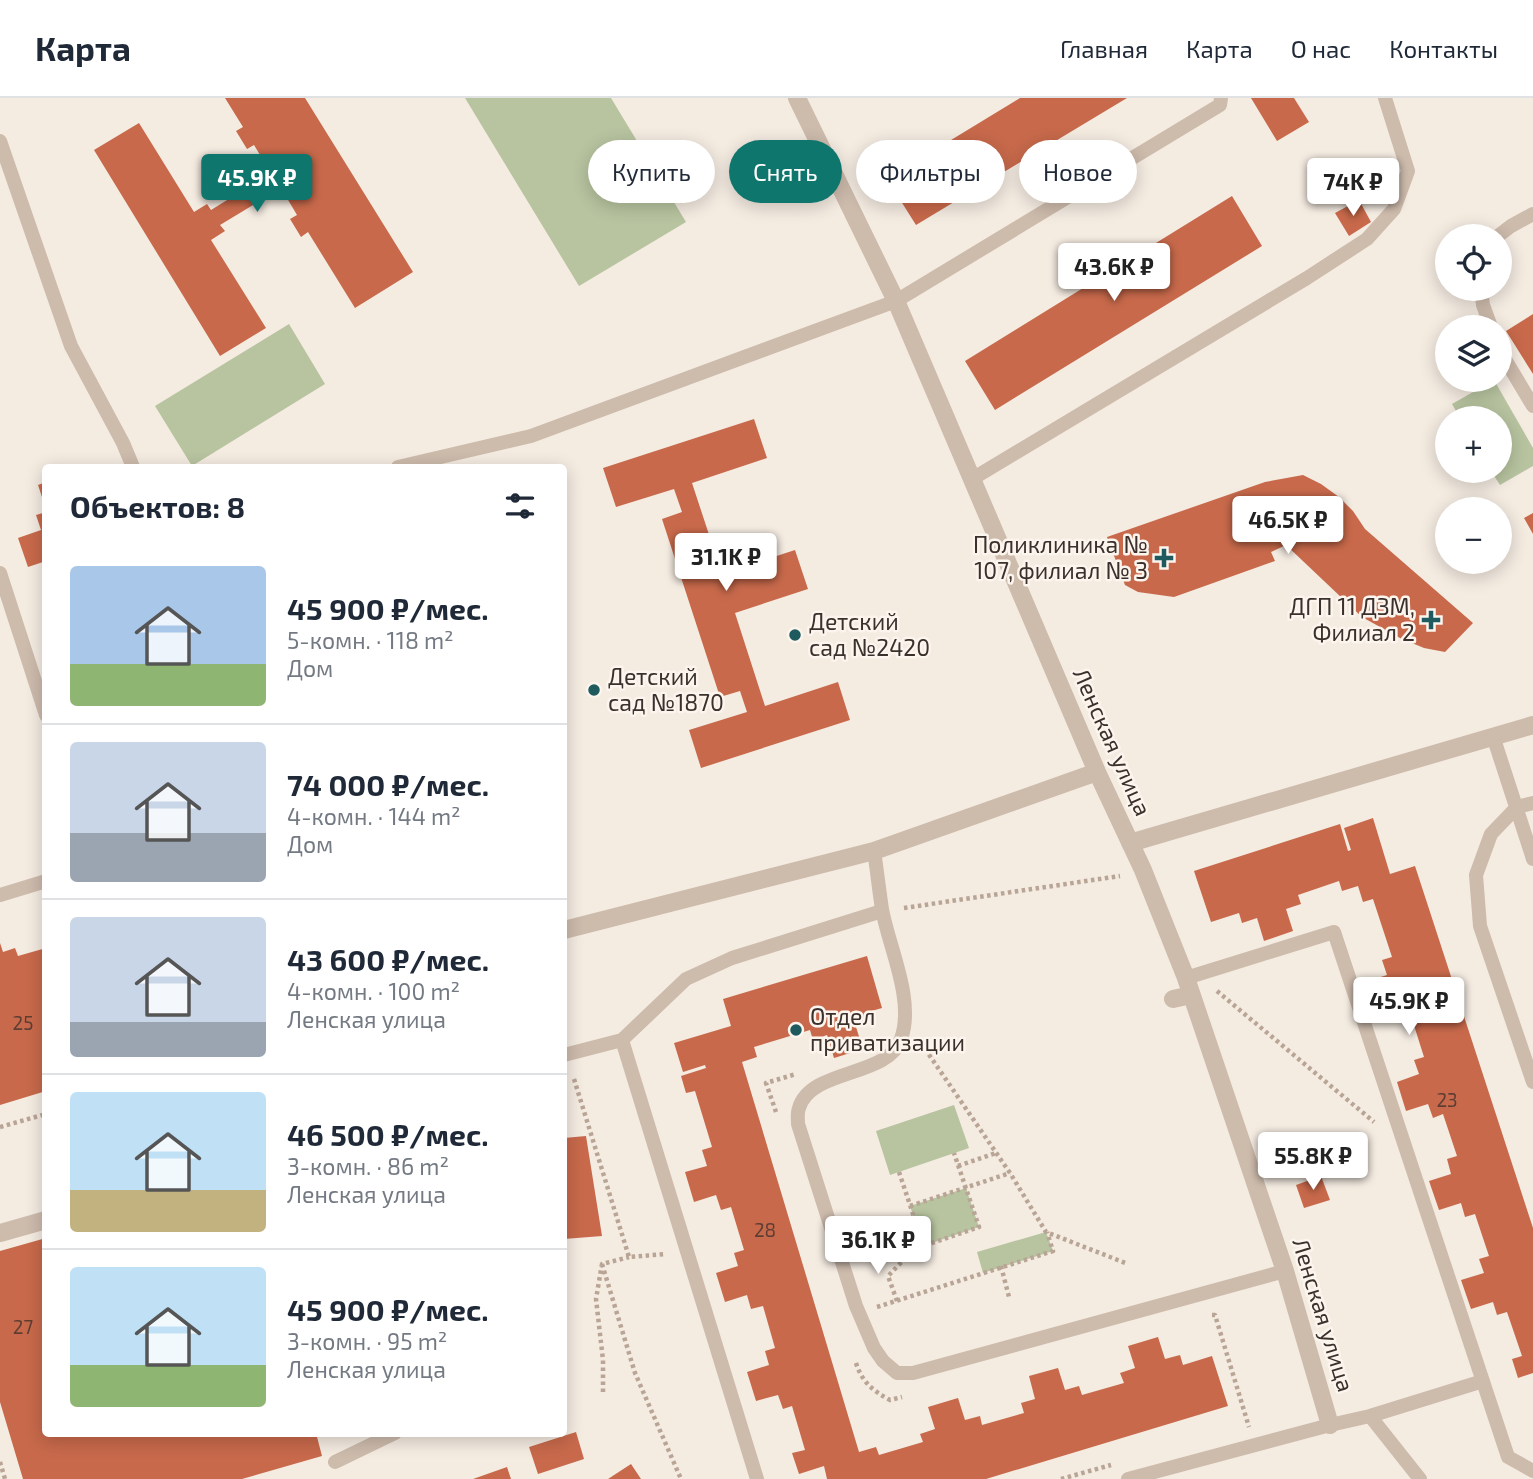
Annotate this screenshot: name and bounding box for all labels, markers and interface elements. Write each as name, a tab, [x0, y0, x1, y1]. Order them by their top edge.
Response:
text: Карта	[35, 28, 131, 68]
text: Главная	[1060, 34, 1148, 63]
text: Карта	[1186, 34, 1253, 63]
text: О нас	[1291, 34, 1351, 63]
text: Контакты	[1389, 34, 1498, 63]
chip: Купить	[588, 140, 715, 203]
chip: Снять	[729, 140, 842, 203]
chip: Фильтры	[856, 140, 1005, 203]
chip: Новое	[1019, 140, 1137, 203]
pin: 45.9K ₽	[192, 155, 322, 214]
pin: 74K ₽	[1304, 158, 1402, 218]
text: 45.9K ₽	[217, 163, 297, 191]
text: 74K ₽	[1323, 167, 1383, 195]
map controls	[1435, 224, 1512, 574]
button: locate	[1435, 224, 1512, 301]
pin: 43.6K ₽	[1049, 244, 1179, 303]
text: 43.6K ₽	[1074, 252, 1154, 280]
button: layers	[1435, 315, 1512, 392]
button: +	[1435, 406, 1512, 483]
icon: filters	[501, 487, 539, 525]
text: Объектов: 8	[70, 488, 245, 524]
pin: 46.5K ₽	[1223, 496, 1353, 556]
button: −	[1435, 497, 1512, 574]
text: 46.5K ₽	[1248, 505, 1328, 533]
place label: Поликлиника № 107, филиал № 3	[973, 530, 1148, 584]
pin: 31.1K ₽	[661, 533, 791, 593]
text: 31.1K ₽	[691, 542, 761, 570]
marker: Поликлиника № 107, филиал № 3	[1154, 548, 1174, 568]
text: 45 900 ₽/мес.	[287, 590, 489, 626]
place label: ДГП 11 ДЗМ, Филиал 2	[1289, 592, 1415, 646]
icon: home	[126, 594, 210, 678]
place label: Детский сад №2420	[809, 607, 930, 661]
marker: ДГП 11 ДЗМ, Филиал 2	[1421, 610, 1441, 630]
text: 5-комн. · 118 m²	[287, 626, 454, 654]
marker: Детский сад №2420	[787, 627, 803, 643]
text: Дом	[287, 654, 333, 682]
place label: Детский сад №1870	[608, 662, 724, 716]
street label: Ленская улица	[1067, 663, 1158, 820]
marker: Детский сад №1870	[586, 682, 602, 698]
text: 74 000 ₽/мес.	[287, 766, 489, 802]
icon: home	[126, 770, 210, 854]
text: 4-комн. · 144 m²	[287, 802, 461, 830]
text: Дом	[287, 830, 333, 858]
text: 43 600 ₽/мес.	[287, 941, 489, 977]
icon: home	[126, 945, 210, 1029]
text: 4-комн. · 100 m²	[287, 977, 460, 1005]
pin: 45.9K ₽	[1344, 978, 1474, 1037]
text: 45.9K ₽	[1369, 986, 1449, 1014]
place label: Отдел приватизации	[810, 1002, 965, 1056]
text: Ленская улица	[287, 1005, 446, 1033]
house number: 25	[13, 1011, 33, 1034]
marker: Отдел приватизации	[788, 1022, 804, 1038]
house number: 23	[1436, 1088, 1458, 1111]
text: 46 500 ₽/мес.	[287, 1116, 489, 1152]
icon: home	[126, 1120, 210, 1204]
pin: 55.8K ₽	[1248, 1132, 1378, 1192]
text: 55.8K ₽	[1274, 1141, 1352, 1169]
text: 3-комн. · 86 m²	[287, 1152, 449, 1180]
text: Ленская улица	[287, 1180, 446, 1208]
pin: 36.1K ₽	[813, 1216, 943, 1276]
house number: 28	[754, 1218, 776, 1241]
text: 36.1K ₽	[841, 1225, 915, 1253]
street label: Ленская улица	[1286, 1235, 1361, 1395]
text: 45 900 ₽/мес.	[287, 1291, 489, 1327]
icon: home	[126, 1295, 210, 1379]
house number: 27	[13, 1315, 33, 1338]
text: 3-комн. · 95 m²	[287, 1327, 447, 1355]
text: Ленская улица	[287, 1355, 446, 1383]

